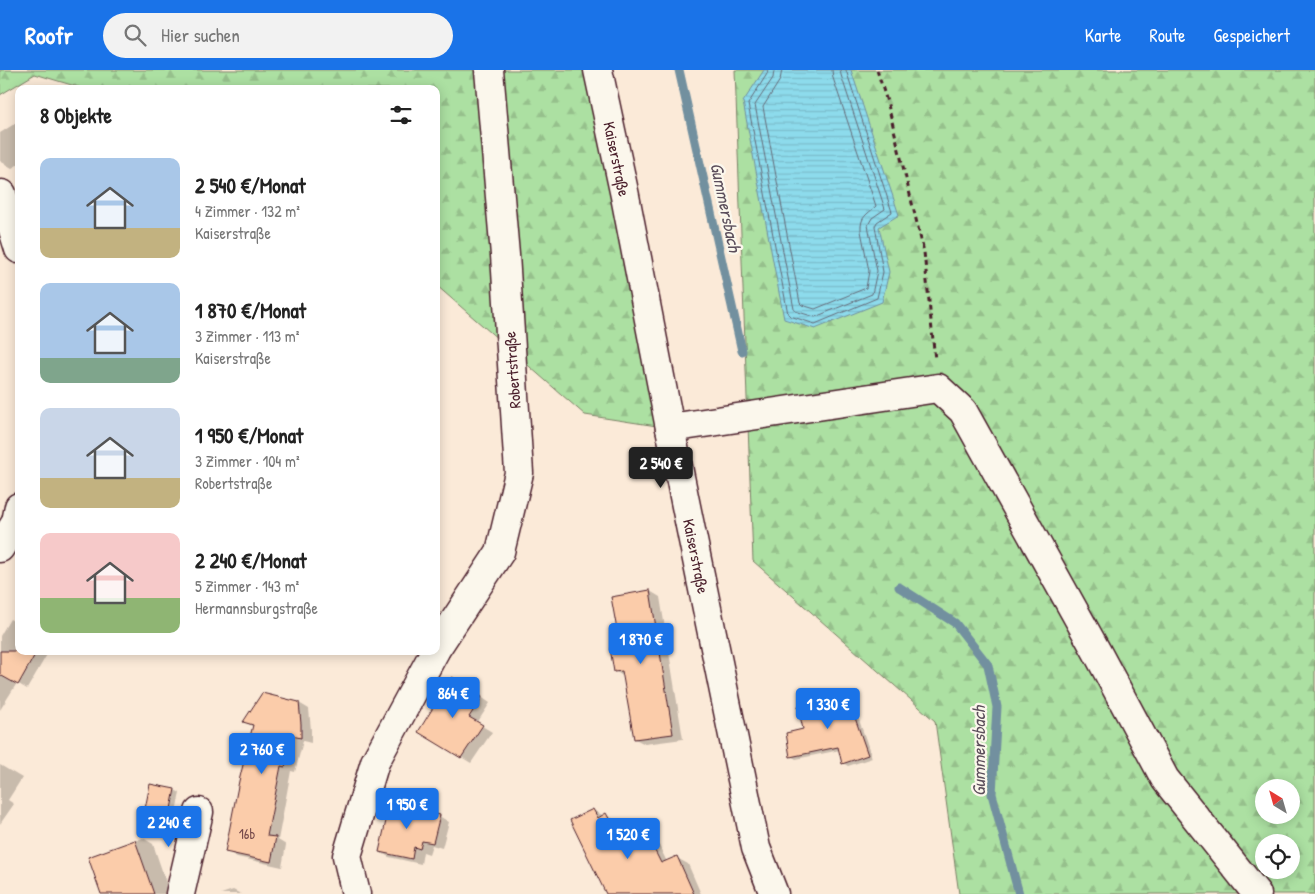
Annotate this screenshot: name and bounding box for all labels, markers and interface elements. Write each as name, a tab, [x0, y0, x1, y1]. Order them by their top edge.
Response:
search box	[103, 13, 453, 58]
text: Roofr	[25, 19, 73, 51]
icon: search	[121, 21, 149, 49]
text: Hier suchen	[161, 22, 240, 48]
text: Karte	[1085, 23, 1122, 48]
text: Route	[1150, 23, 1186, 48]
text: Gespeichert	[1214, 23, 1290, 48]
text: 8 Objekte	[40, 101, 112, 130]
icon: filters	[387, 101, 415, 129]
street label: Kaiserstraße	[598, 120, 636, 199]
water label: Gummersbach	[704, 160, 748, 255]
text: 2 540 €/Monat	[195, 171, 306, 200]
icon: home	[80, 178, 140, 238]
text: 4 Zimmer · 132 m²	[195, 200, 300, 222]
text: Kaiserstraße	[195, 222, 271, 244]
text: 1 870 €/Monat	[195, 296, 306, 325]
icon: home	[80, 303, 140, 363]
text: 3 Zimmer · 113 m²	[195, 325, 299, 347]
street label: Robertstraße	[498, 330, 526, 409]
text: Kaiserstraße	[195, 347, 271, 369]
text: 1 950 €/Monat	[195, 421, 303, 450]
icon: home	[80, 428, 140, 488]
pin: 2 540 €	[615, 446, 707, 489]
text: 3 Zimmer · 104 m²	[195, 450, 300, 472]
text: 2 540 €	[640, 452, 682, 474]
text: Robertstraße	[195, 472, 272, 494]
street label: Kaiserstraße	[678, 517, 715, 596]
text: 2 240 €/Monat	[195, 546, 307, 575]
icon: home	[80, 553, 140, 613]
text: 5 Zimmer · 143 m²	[195, 575, 299, 597]
text: Hermannsburgstraße	[195, 597, 318, 619]
pin: 1 870 €	[595, 622, 687, 665]
text: 1 870 €	[620, 628, 662, 650]
pin: 864 €	[418, 676, 488, 719]
text: 864 €	[438, 682, 468, 704]
pin: 1 330 €	[782, 688, 874, 730]
text: 1 330 €	[807, 693, 849, 715]
water label: Gummersbach	[966, 704, 991, 796]
pin: 2 760 €	[216, 732, 308, 775]
text: 2 760 €	[240, 738, 284, 760]
north arrow	[1255, 779, 1300, 824]
map controls	[1255, 779, 1300, 879]
pin: 1 950 €	[361, 788, 453, 830]
text: 1 950 €	[387, 793, 427, 815]
pin: 2 240 €	[123, 806, 215, 848]
text: 2 240 €	[147, 811, 191, 833]
pin: 1 520 €	[582, 818, 674, 860]
text: 1 520 €	[607, 823, 649, 845]
house number: 16b	[239, 824, 255, 843]
button: locate	[1255, 834, 1300, 879]

